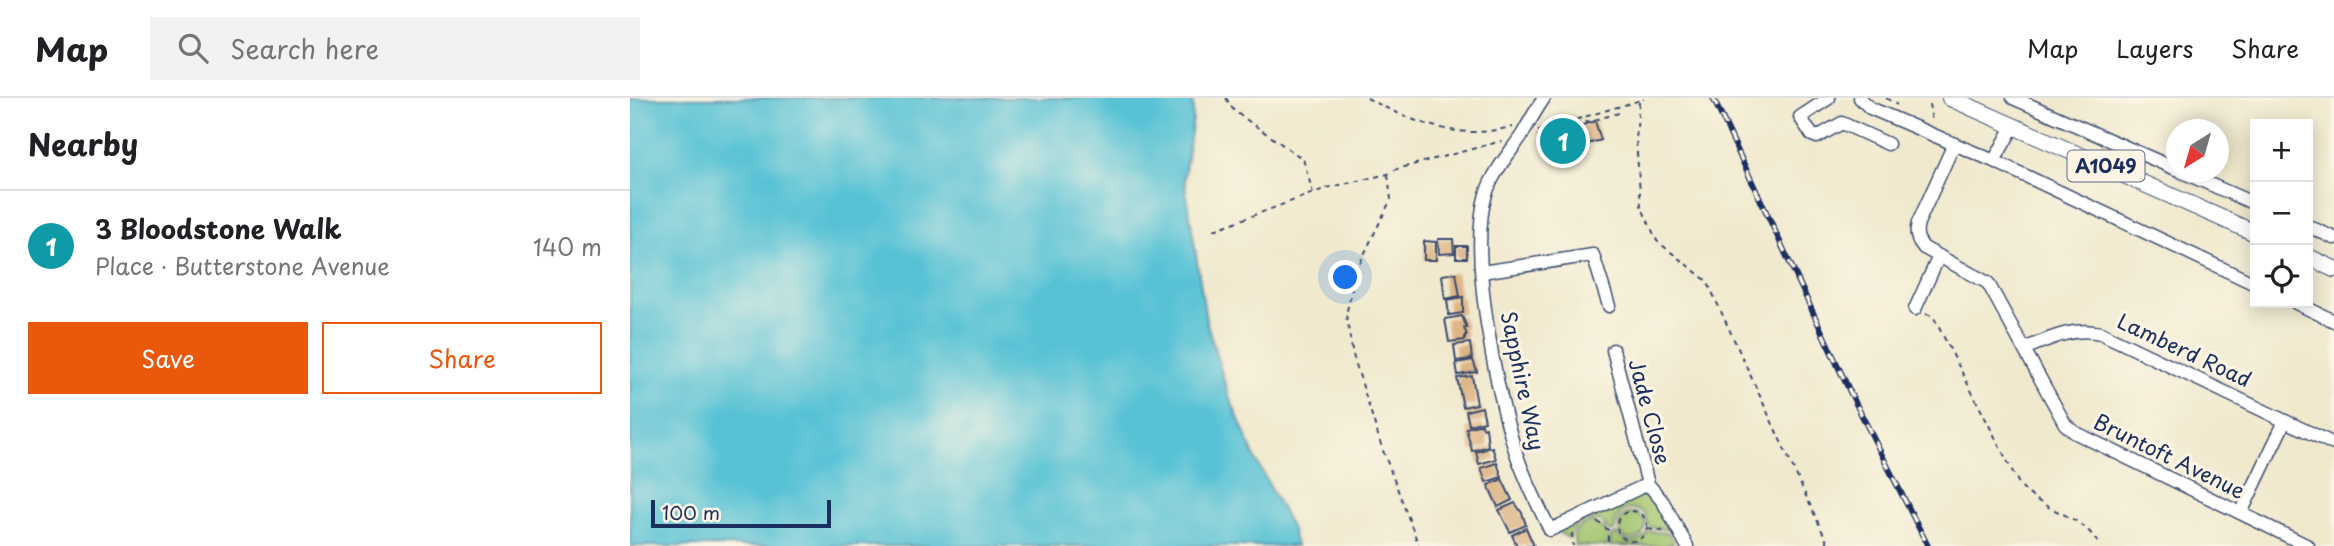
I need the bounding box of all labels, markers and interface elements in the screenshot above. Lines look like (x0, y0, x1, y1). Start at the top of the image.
search box (150, 17, 640, 80)
text: Map (35, 23, 108, 73)
icon: search (174, 29, 212, 67)
text: Search here (230, 29, 379, 68)
text: Map (2027, 30, 2078, 66)
text: Layers (2116, 30, 2193, 66)
text: Share (2231, 30, 2299, 66)
pin: 1 (1540, 115, 1586, 167)
north arrow (2166, 119, 2229, 182)
map controls (2250, 119, 2313, 308)
button: + (2250, 119, 2313, 182)
text: Nearby (28, 121, 138, 166)
road number: A1049 (2068, 150, 2144, 181)
button: − (2250, 182, 2313, 245)
text: 3 Bloodstone Walk (95, 209, 342, 248)
text: 1 (46, 229, 57, 264)
text: 140 m (533, 229, 602, 264)
button: locate (2250, 245, 2313, 308)
text: Place · Butterstone Avenue (95, 248, 390, 283)
your location (1328, 260, 1362, 294)
street label: Lamberd Road (2113, 304, 2257, 394)
street label: Sapphire Way (1494, 308, 1554, 453)
button: Save (28, 322, 308, 394)
button: Share (322, 322, 602, 394)
street label: Jade Close (1621, 355, 1680, 468)
street label: Bruntoft Avenue (2089, 405, 2251, 506)
scale bar (651, 497, 831, 529)
text: 100 m (662, 498, 720, 526)

